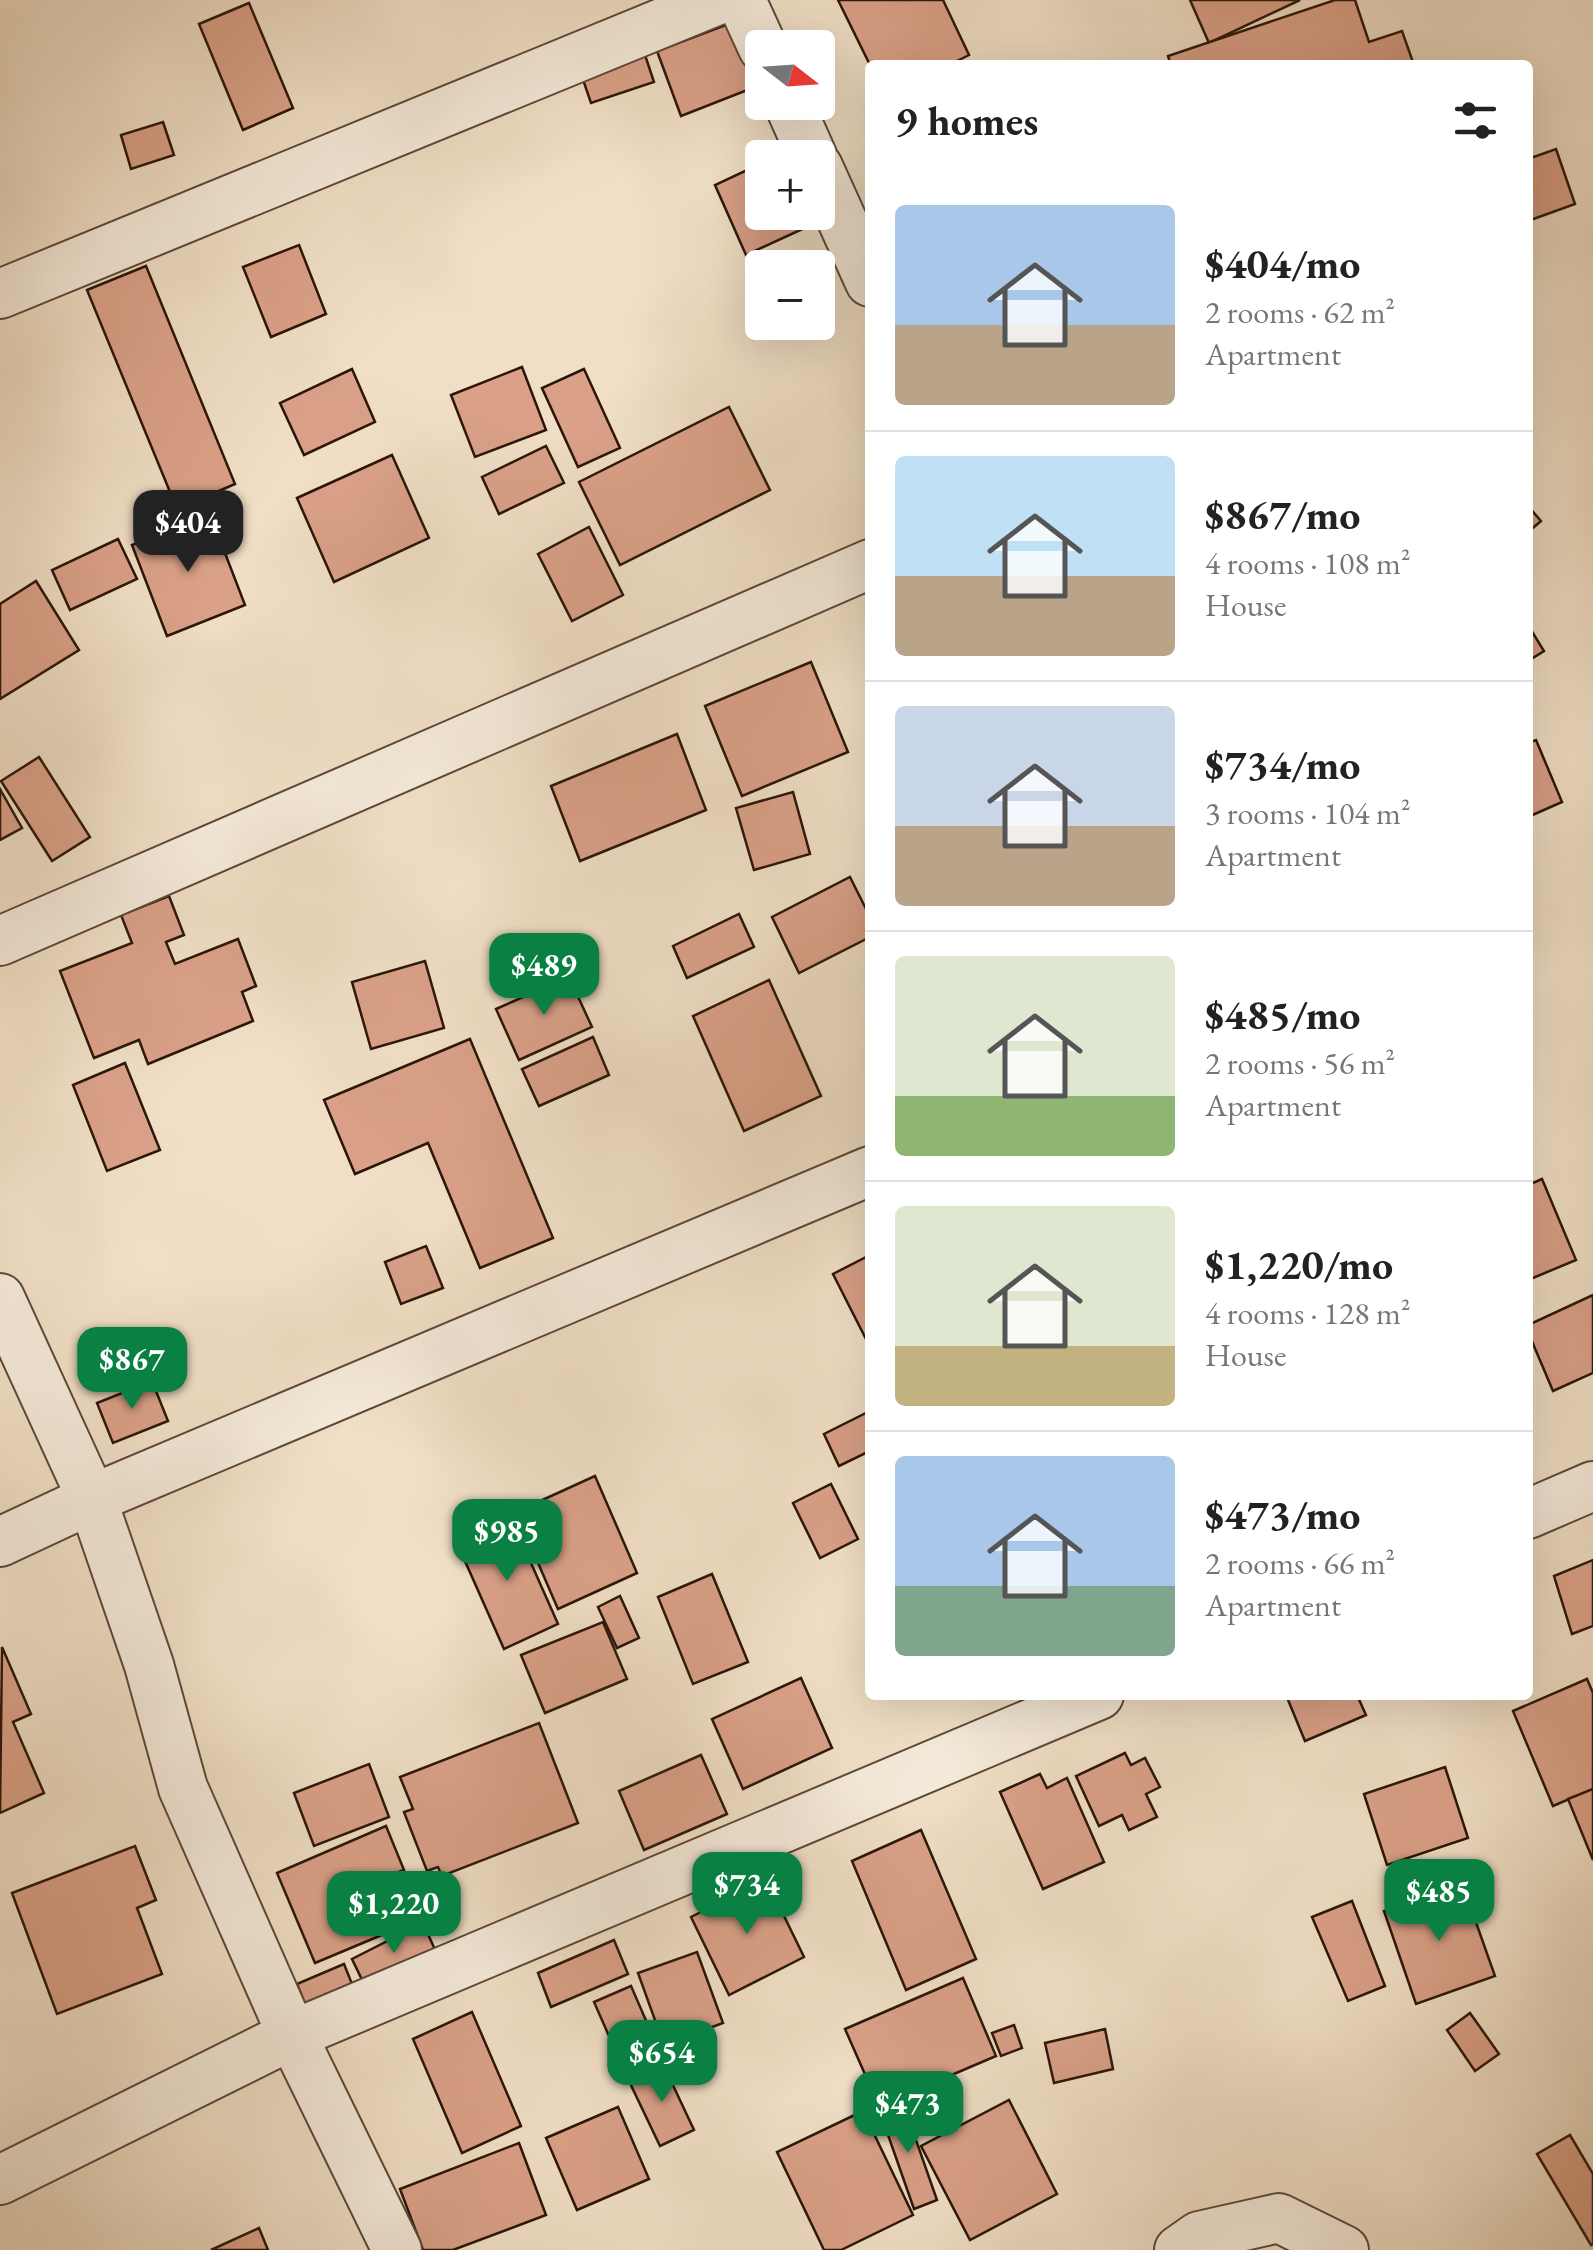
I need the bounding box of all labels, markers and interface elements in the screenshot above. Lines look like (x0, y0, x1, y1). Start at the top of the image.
north arrow (745, 30, 835, 120)
map controls (745, 30, 835, 340)
text: 9 homes (895, 93, 1038, 148)
icon: filters (1448, 93, 1503, 148)
button: + (745, 140, 835, 230)
text: $404/mo (1205, 236, 1361, 291)
icon: home (975, 245, 1095, 365)
button: − (745, 250, 835, 340)
text: 2 rooms · 62 m² (1205, 291, 1395, 333)
text: Apartment (1205, 333, 1341, 375)
text: $867/mo (1205, 487, 1361, 542)
pin: $404 (129, 490, 247, 575)
icon: home (975, 496, 1095, 616)
text: $404 (155, 501, 221, 543)
text: 4 rooms · 108 m² (1205, 542, 1411, 584)
text: House (1205, 584, 1286, 626)
text: $734/mo (1205, 737, 1361, 792)
icon: home (975, 746, 1095, 866)
text: 3 rooms · 104 m² (1205, 792, 1411, 834)
text: Apartment (1205, 834, 1341, 876)
pin: $489 (485, 933, 603, 1018)
text: $489 (511, 944, 577, 986)
text: $485/mo (1205, 987, 1361, 1042)
icon: home (975, 996, 1095, 1116)
text: 2 rooms · 56 m² (1205, 1042, 1395, 1084)
text: Apartment (1205, 1084, 1341, 1126)
text: $1,220/mo (1205, 1237, 1393, 1292)
icon: home (975, 1246, 1095, 1366)
text: 4 rooms · 128 m² (1205, 1292, 1411, 1334)
pin: $867 (73, 1327, 191, 1412)
text: House (1205, 1334, 1286, 1376)
text: $867 (99, 1338, 165, 1380)
text: $473/mo (1205, 1487, 1361, 1542)
icon: home (975, 1496, 1095, 1616)
pin: $985 (448, 1499, 566, 1584)
text: $985 (474, 1510, 540, 1552)
text: 2 rooms · 66 m² (1205, 1542, 1395, 1584)
text: Apartment (1205, 1584, 1341, 1626)
pin: $734 (688, 1852, 806, 1937)
pin: $485 (1380, 1859, 1498, 1944)
text: $734 (714, 1863, 780, 1905)
text: $485 (1406, 1870, 1472, 1912)
pin: $1,220 (313, 1871, 475, 1956)
text: $1,220 (349, 1882, 439, 1924)
pin: $654 (603, 2020, 721, 2105)
text: $654 (629, 2031, 695, 2073)
pin: $473 (849, 2071, 967, 2156)
text: $473 (875, 2082, 941, 2124)

